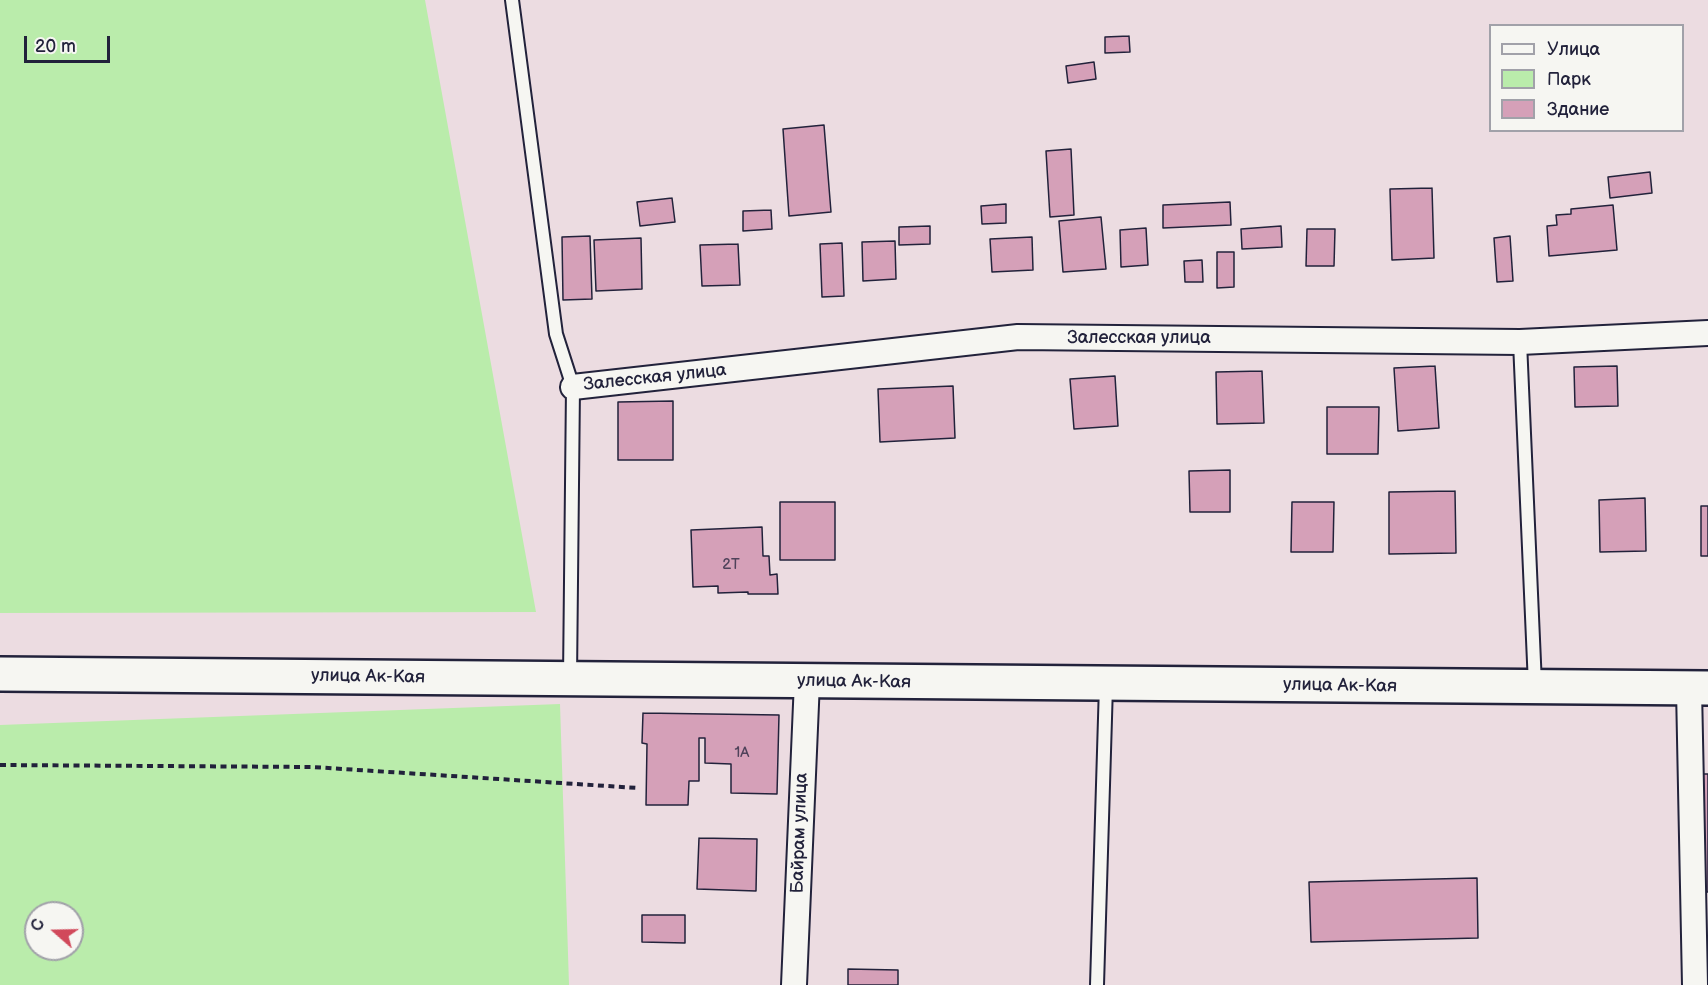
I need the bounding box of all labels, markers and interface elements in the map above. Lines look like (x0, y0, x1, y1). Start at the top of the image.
scale bar (27, 24, 112, 62)
legend (1489, 24, 1684, 132)
text: 20 m (35, 36, 76, 57)
text: Улица (1547, 39, 1600, 60)
text: Парк (1547, 69, 1591, 90)
text: Здание (1547, 99, 1609, 120)
street label: Залесская улица (1067, 327, 1211, 349)
street label: Залесская улица (582, 360, 728, 396)
house number: 2Т (722, 556, 740, 574)
street label: улица Ак-Кая (311, 665, 425, 689)
street label: улица Ак-Кая (797, 670, 911, 694)
street label: улица Ак-Кая (1283, 674, 1397, 698)
house number: 1А (735, 744, 749, 762)
street label: Байрам улица (787, 772, 813, 894)
north arrow (24, 901, 84, 961)
text: С (28, 917, 49, 934)

